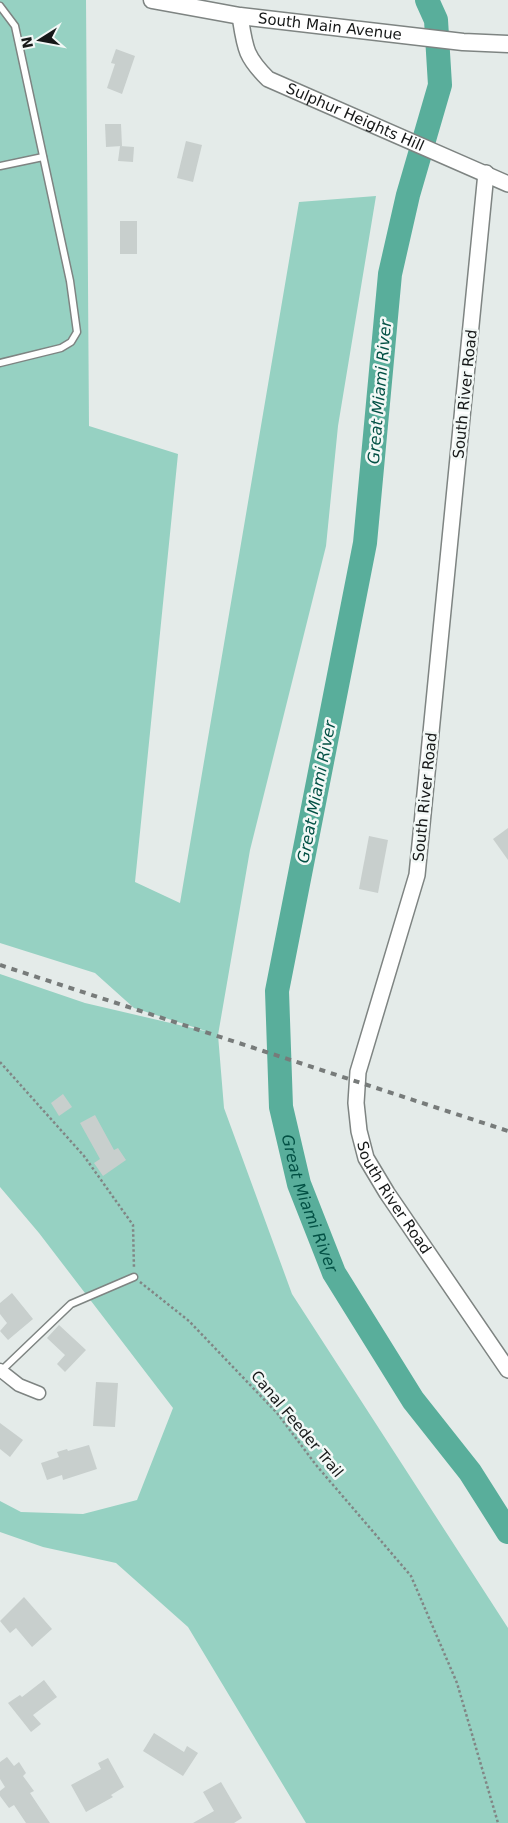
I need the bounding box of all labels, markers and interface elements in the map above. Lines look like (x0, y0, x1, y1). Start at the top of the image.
street label: South Main Avenue (257, 9, 403, 44)
north arrow (15, 15, 65, 65)
text: N (18, 35, 36, 50)
street label: Sulphur Heights Hill (283, 79, 427, 155)
water label: Great Miami River (364, 318, 395, 465)
street label: South River Road (449, 329, 481, 459)
water label: Great Miami River (293, 718, 340, 865)
street label: South River Road (409, 732, 441, 862)
water label: Great Miami River (278, 1132, 342, 1276)
street label: South River Road (353, 1139, 435, 1257)
street label: Canal Feeder Trail (247, 1367, 347, 1481)

